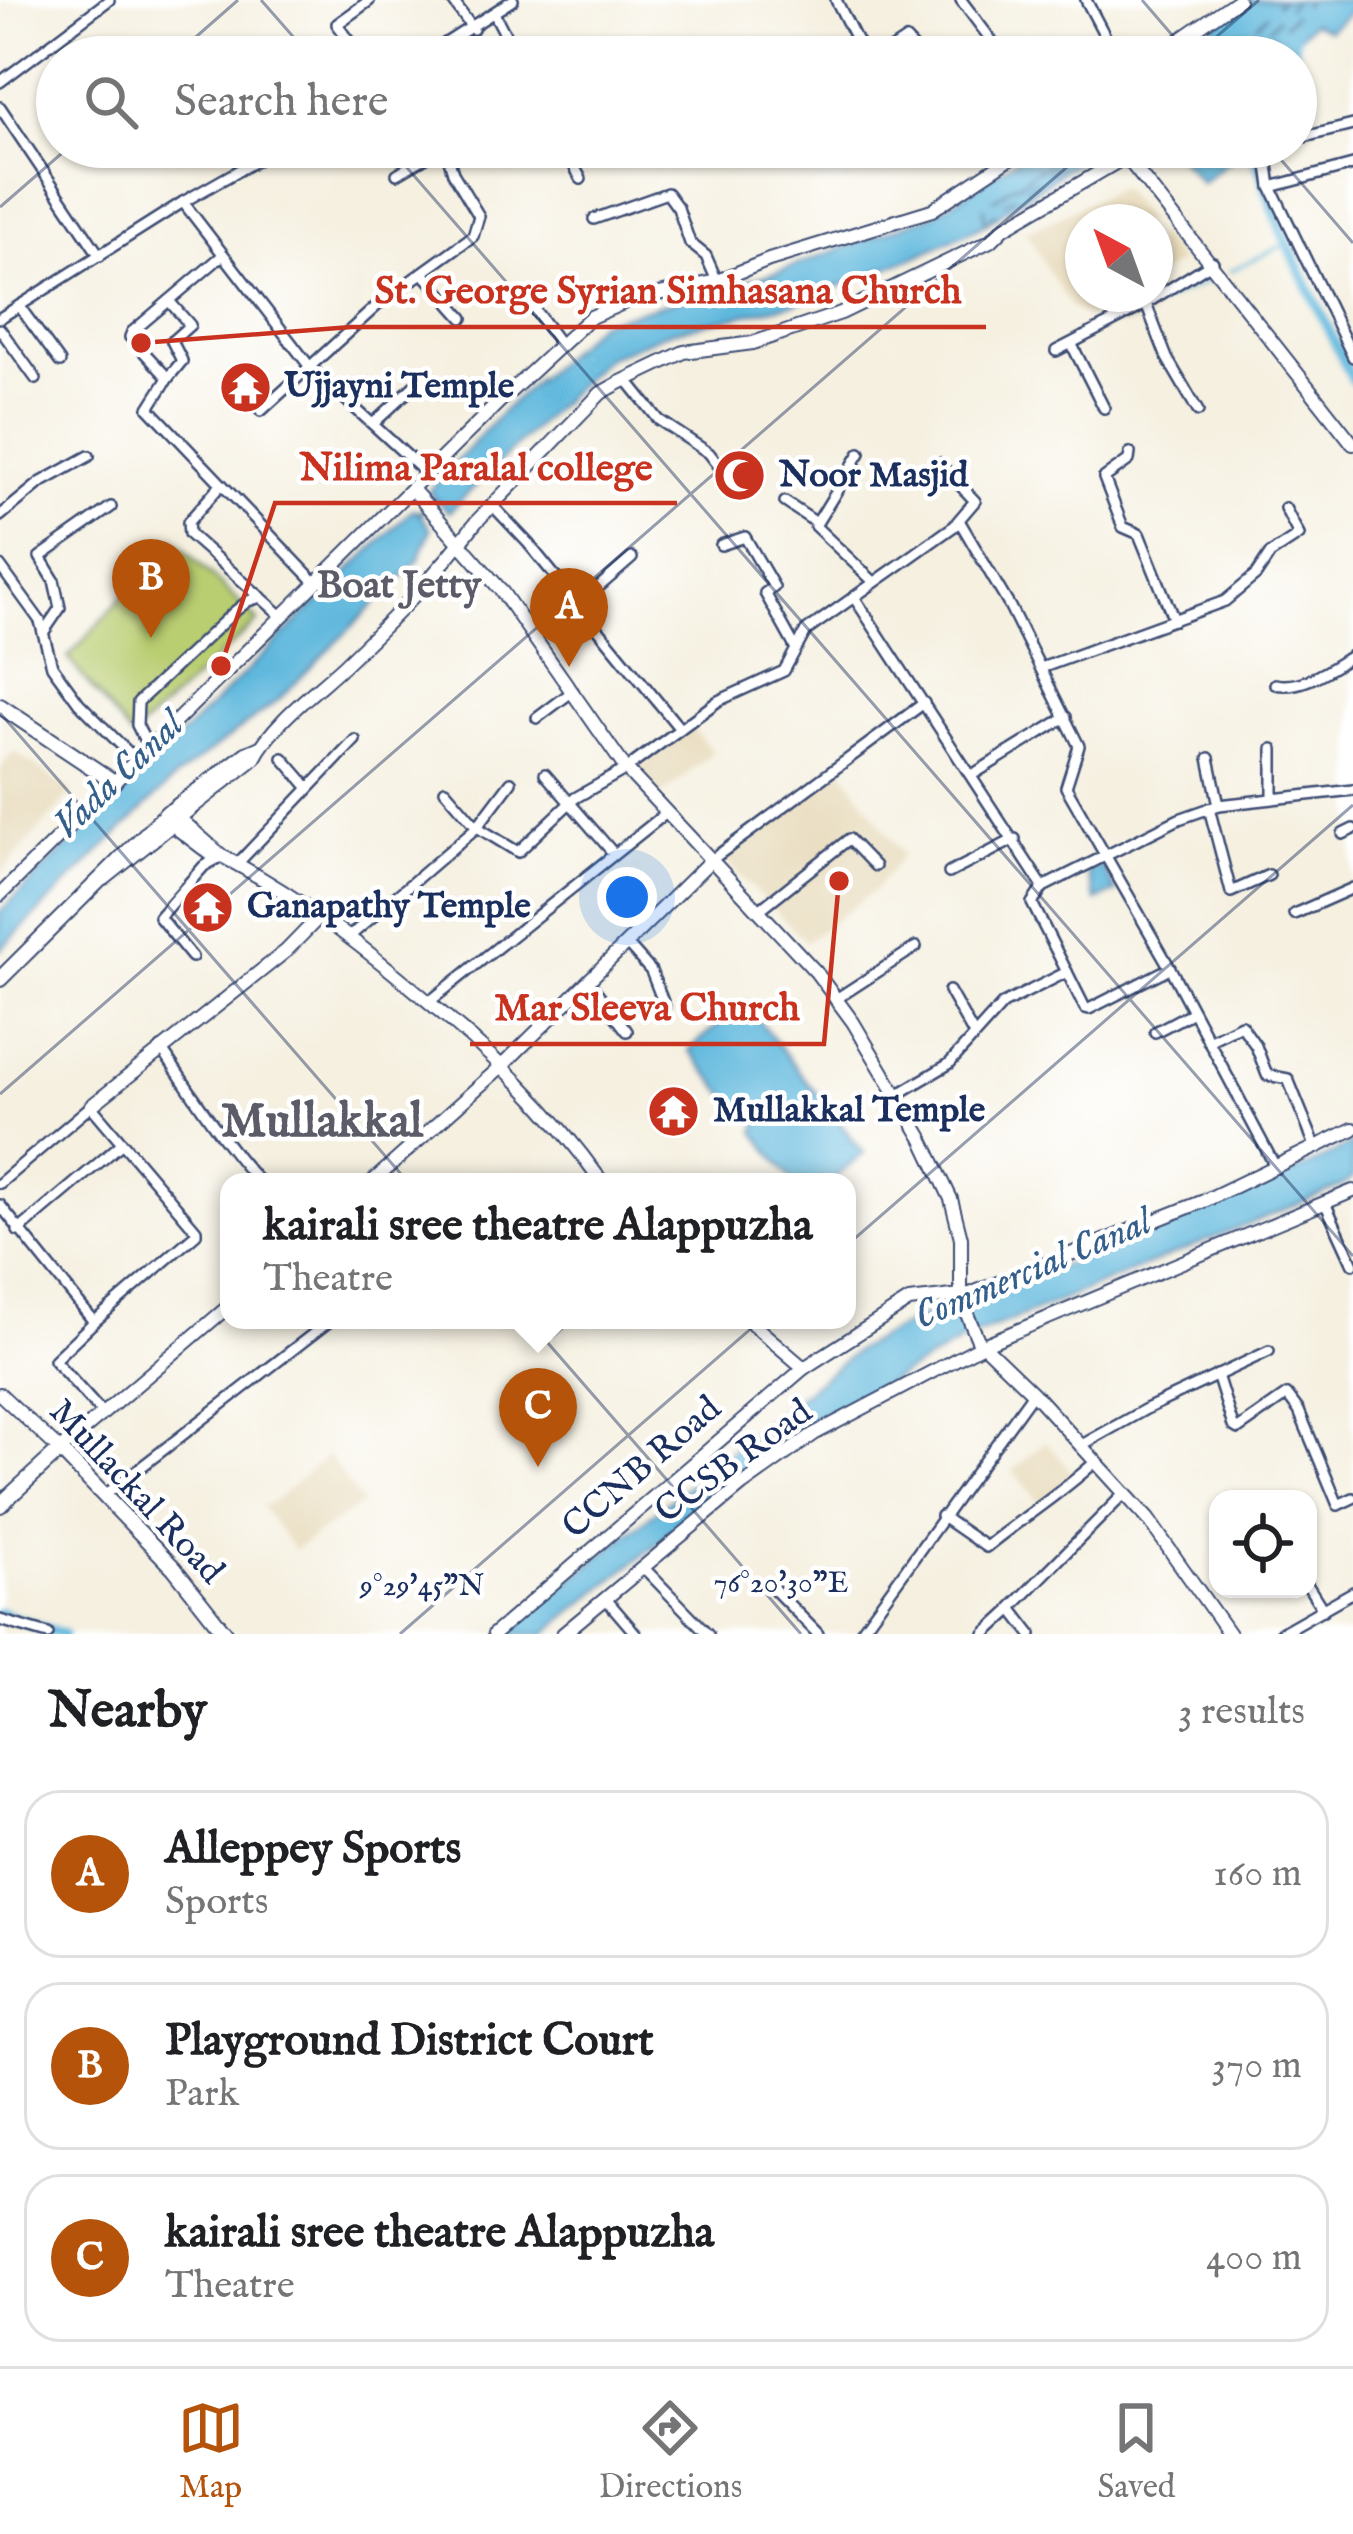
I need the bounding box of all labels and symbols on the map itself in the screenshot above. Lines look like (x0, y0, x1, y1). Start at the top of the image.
north arrow (1065, 204, 1173, 312)
callout: St. George Syrian Simhasana Church (351, 252, 986, 327)
text: St. George Syrian Simhasana Church (375, 268, 962, 317)
temple icon: Ujjayni Temple (217, 359, 273, 415)
place label: Ujjayni Temple (284, 364, 515, 410)
callout: Nilima Paralal college (275, 428, 677, 503)
text: Nilima Paralal college (298, 445, 653, 494)
mosque icon: Noor Masjid (712, 448, 768, 504)
place label: Noor Masjid (778, 453, 969, 499)
pin: B (112, 539, 190, 638)
district label: Boat Jetty (317, 562, 483, 611)
pin: A (530, 568, 608, 667)
water label: Vada Canal (43, 700, 197, 850)
your location (597, 867, 657, 927)
temple icon: Ganapathy Temple (180, 879, 236, 935)
place label: Ganapathy Temple (247, 884, 531, 930)
callout: Mar Sleeva Church (470, 969, 824, 1044)
text: Mar Sleeva Church (494, 985, 800, 1034)
temple icon: Mullakkal Temple (646, 1083, 702, 1139)
place label: Mullakkal Temple (713, 1088, 986, 1134)
district label: Mullakkal (221, 1093, 424, 1153)
water label: Commercial Canal (907, 1197, 1161, 1342)
pin: C (499, 1368, 577, 1467)
street label: CCNB Road (553, 1386, 732, 1550)
street label: CCSB Road (646, 1389, 822, 1534)
street label: Mullackal Road (38, 1390, 234, 1595)
text: 76°20'30"E (714, 1565, 848, 1603)
text: 9°29'45"N (359, 1568, 484, 1606)

